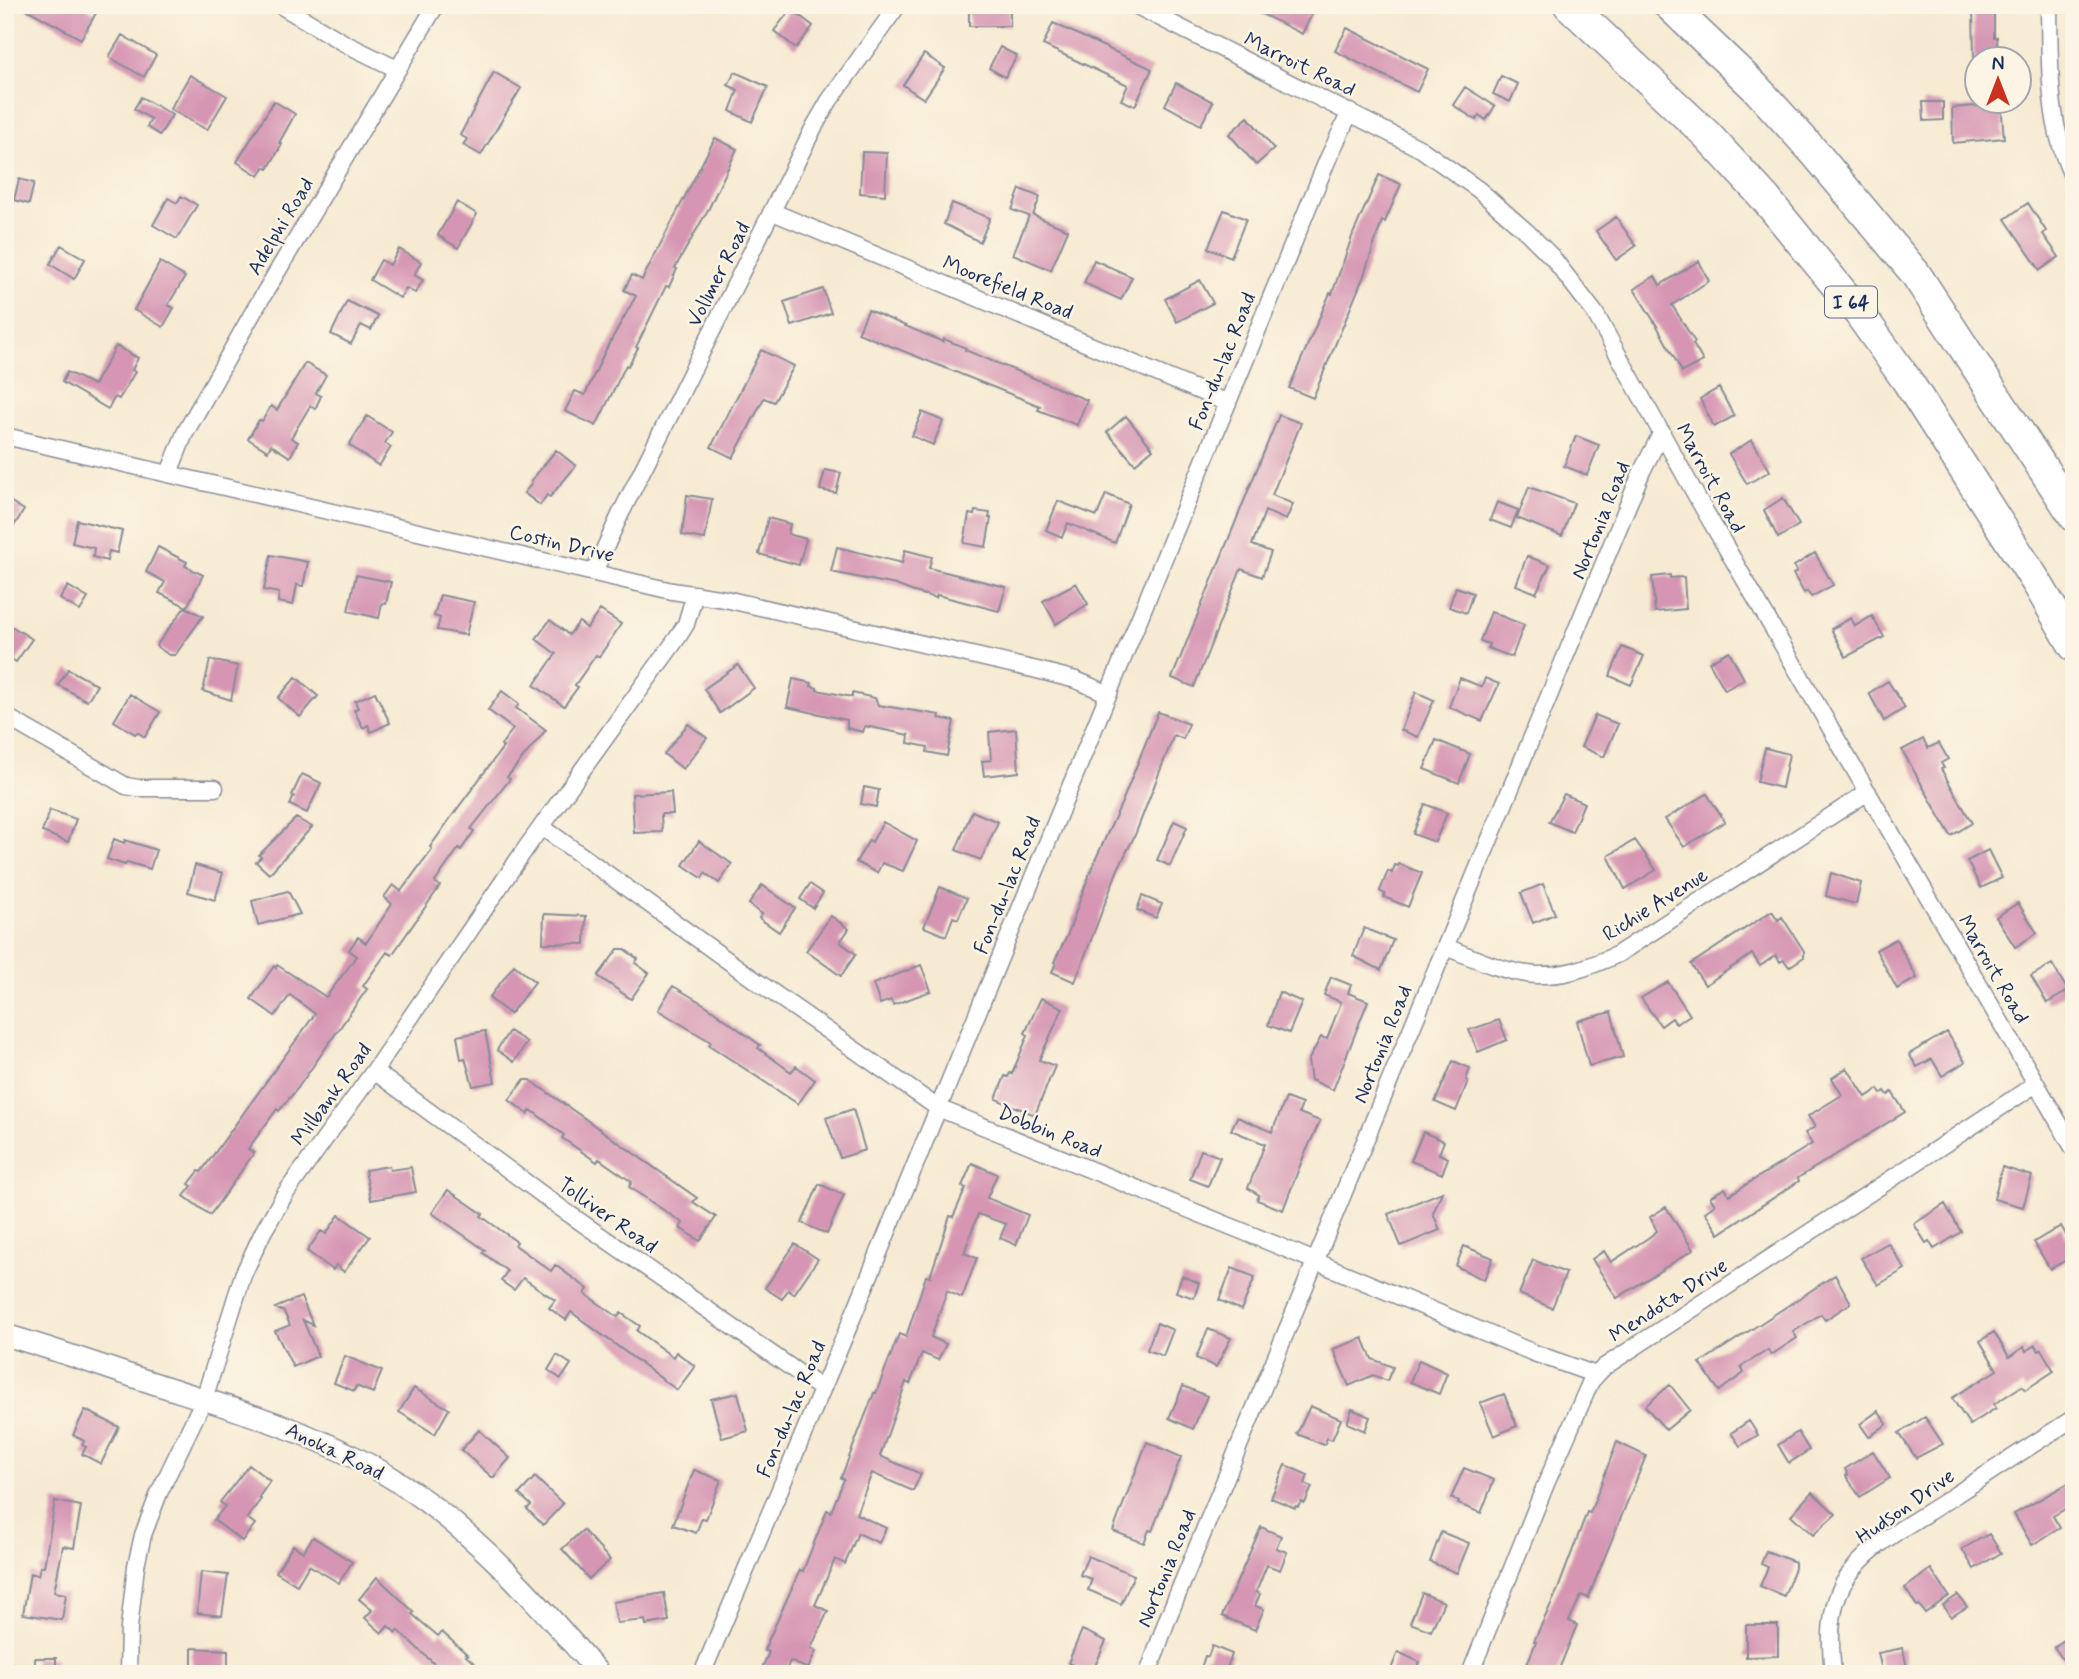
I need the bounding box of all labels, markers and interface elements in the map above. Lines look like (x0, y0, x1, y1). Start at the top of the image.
street label: Marroit Road (1239, 26, 1360, 104)
north arrow (1964, 46, 2034, 116)
text: N (1992, 52, 2004, 77)
street label: Adelphi Road (241, 173, 321, 281)
street label: Vollmer Road (680, 217, 757, 332)
street label: Moorefield Road (938, 249, 1077, 327)
road number: I 64 (1825, 286, 1877, 318)
street label: Fon-du-lac Road (1183, 288, 1263, 434)
street label: Marroit Road (1668, 419, 1752, 538)
street label: Nortonia Road (1565, 457, 1637, 584)
street label: Costin Drive (506, 518, 617, 570)
street label: Fon-du-lac Road (968, 812, 1048, 958)
street label: Richie Avenue (1597, 861, 1714, 948)
street label: Marroit Road (1951, 910, 2036, 1029)
street label: Nortonia Road (1347, 981, 1419, 1108)
street label: Milbank Road (285, 1037, 379, 1152)
street label: Dobbin Road (993, 1098, 1106, 1165)
street label: Tolliver Road (552, 1171, 663, 1260)
street label: Mendota Drive (1604, 1252, 1733, 1350)
street label: Fon-du-lac Road (750, 1337, 833, 1482)
street label: Anoka Road (281, 1416, 388, 1488)
street label: Hudson Drive (1851, 1462, 1961, 1551)
street label: Nortonia Road (1131, 1505, 1203, 1632)

